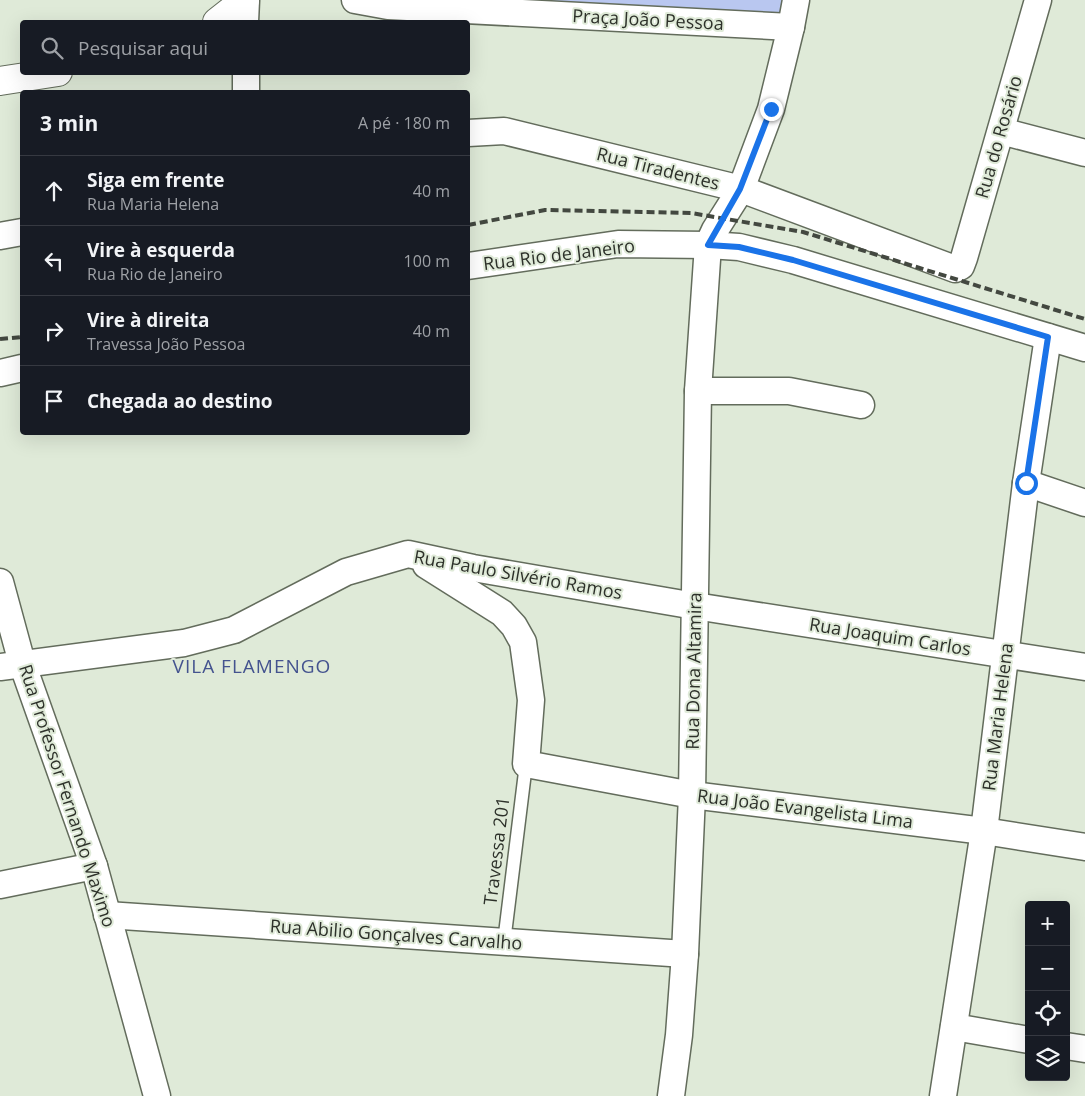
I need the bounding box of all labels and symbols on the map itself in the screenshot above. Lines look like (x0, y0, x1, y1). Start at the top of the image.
street label: Praça João Pessoa (572, 3, 724, 35)
street label: Rua do Rosário (969, 73, 1027, 201)
route end (760, 98, 783, 121)
street label: Rua Tiradentes (594, 141, 722, 195)
street label: Rua Rio de Janeiro (482, 233, 636, 275)
route start (1015, 472, 1038, 495)
street label: Rua Paulo Silvério Ramos (412, 544, 624, 604)
street label: Rua Dona Altamira (680, 592, 706, 750)
street label: Rua Joaquim Carlos (808, 611, 973, 661)
street label: Rua Maria Helena (976, 642, 1018, 792)
district label: VILA FLAMENGO (173, 653, 331, 679)
street label: Rua Professor Fernando Maximo (14, 661, 122, 930)
street label: Rua João Evangelista Lima (696, 783, 914, 833)
street label: Travessa 201 (477, 795, 515, 906)
street label: Rua Abilio Gonçalves Carvalho (269, 913, 523, 955)

